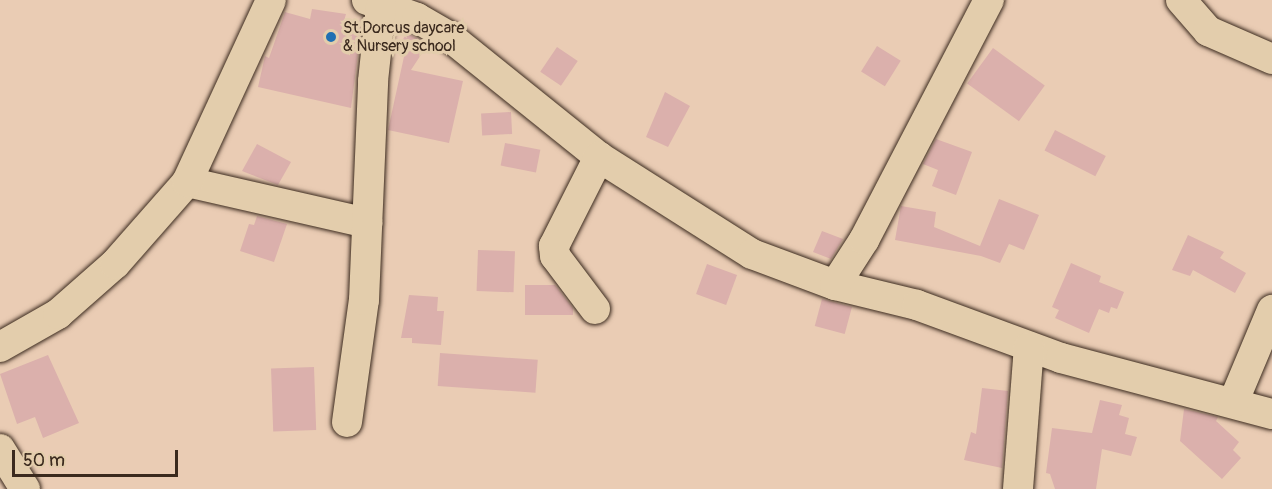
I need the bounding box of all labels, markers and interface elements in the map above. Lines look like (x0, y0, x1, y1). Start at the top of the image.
place label: St.Dorcus daycare & Nursery school (343, 18, 464, 56)
marker: St.Dorcus daycare & Nursery school (324, 30, 338, 44)
scale bar (15, 438, 182, 476)
text: 50 m (23, 449, 65, 472)

